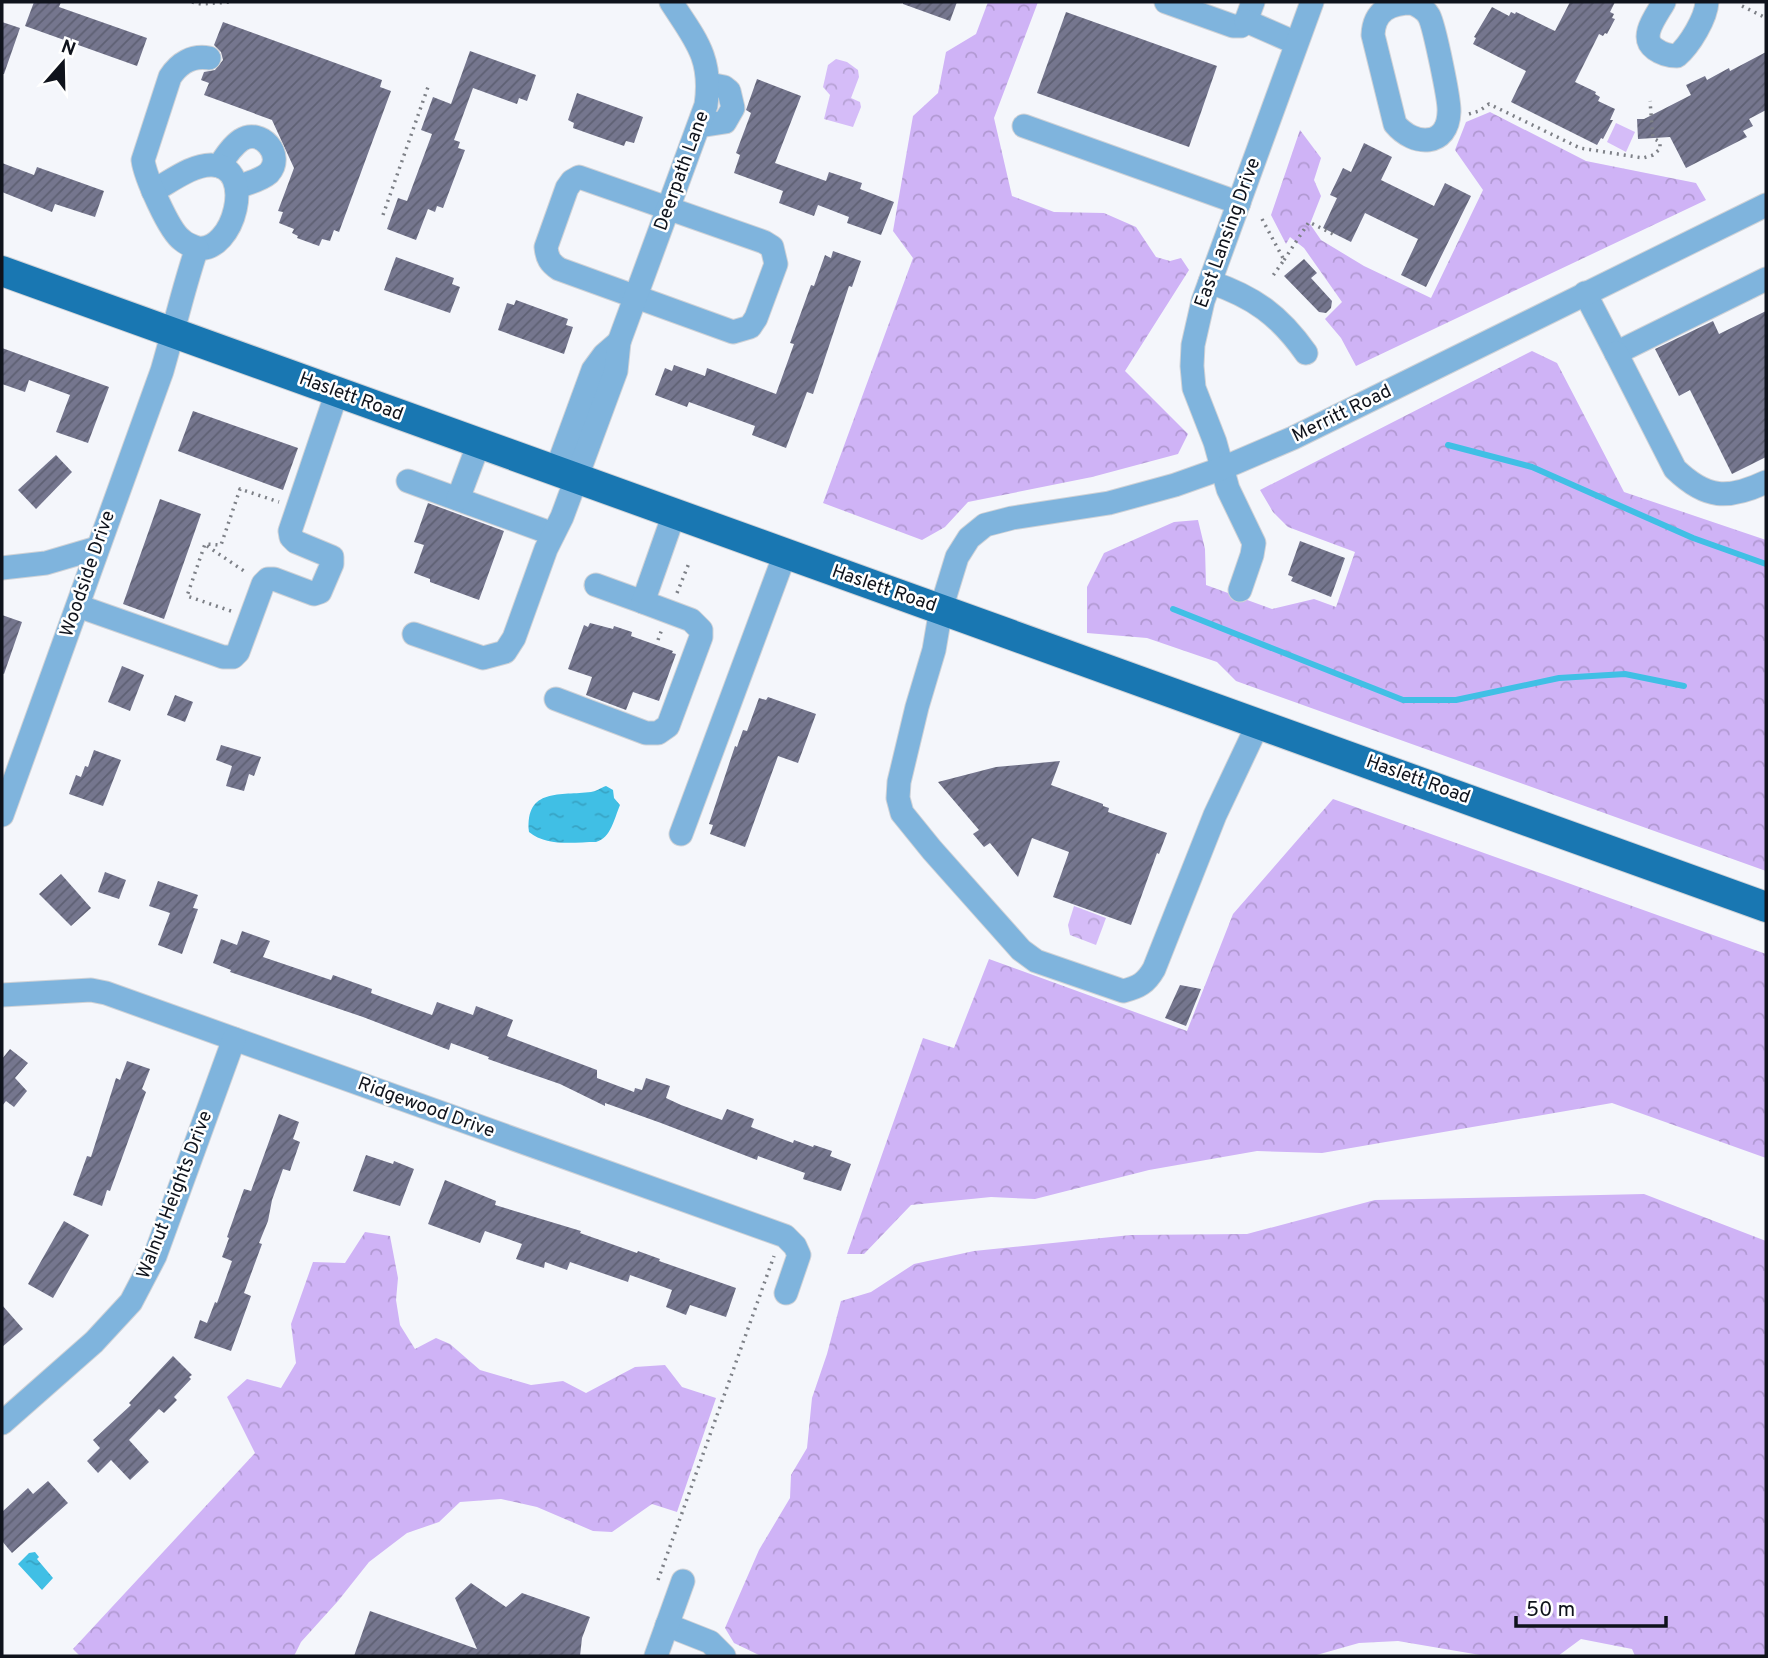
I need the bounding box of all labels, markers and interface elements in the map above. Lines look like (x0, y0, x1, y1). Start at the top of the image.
north arrow (28, 28, 98, 98)
text: N (58, 35, 79, 63)
street label: Deerpath Lane (649, 108, 715, 234)
street label: East Lansing Drive (1190, 155, 1266, 311)
street label: Haslett Road (296, 367, 406, 427)
street label: Merritt Road (1288, 380, 1396, 448)
street label: Woodside Drive (55, 508, 121, 640)
street label: Haslett Road (828, 560, 940, 618)
street label: Haslett Road (1363, 750, 1473, 810)
street label: Ridgewood Drive (354, 1072, 498, 1144)
street label: Walnut Heights Drive (132, 1107, 218, 1283)
scale bar (1516, 1584, 1666, 1628)
text: 50 m (1526, 1597, 1575, 1624)

